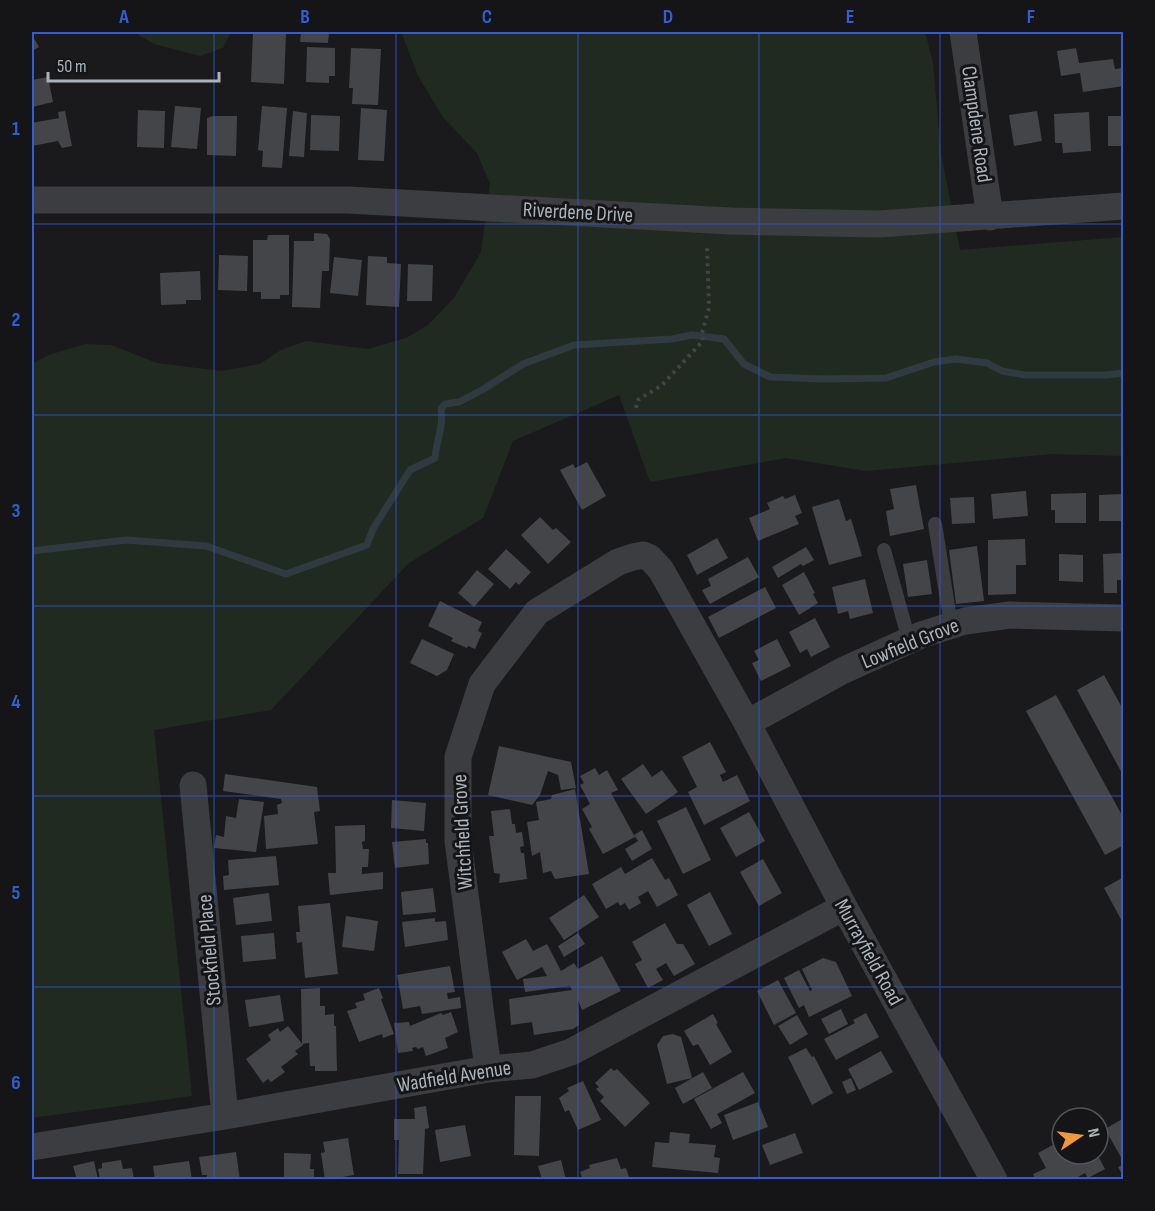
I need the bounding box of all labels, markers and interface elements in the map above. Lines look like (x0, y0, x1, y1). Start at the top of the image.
text: A (118, 5, 129, 29)
text: B (300, 5, 310, 29)
text: C (482, 5, 492, 29)
text: D (663, 5, 673, 29)
text: E (846, 5, 854, 29)
text: F (1027, 5, 1035, 29)
scale bar (48, 45, 219, 83)
text: 50 m (57, 56, 87, 77)
street label: Clampdene Road (956, 64, 997, 184)
text: 1 (12, 117, 20, 141)
street label: Riverdene Drive (522, 197, 634, 228)
text: 2 (12, 308, 20, 332)
text: 3 (12, 499, 21, 523)
street label: Lowfield Grove (858, 613, 962, 674)
text: 4 (11, 690, 21, 714)
street label: Witchfield Grove (447, 773, 478, 891)
text: 5 (12, 881, 21, 905)
street label: Stockfield Place (192, 893, 227, 1007)
street label: Murrayfield Road (829, 895, 908, 1010)
street label: Wadfield Avenue (395, 1055, 513, 1098)
text: 6 (11, 1071, 21, 1095)
north arrow (1050, 1106, 1110, 1166)
text: N (1083, 1127, 1103, 1139)

